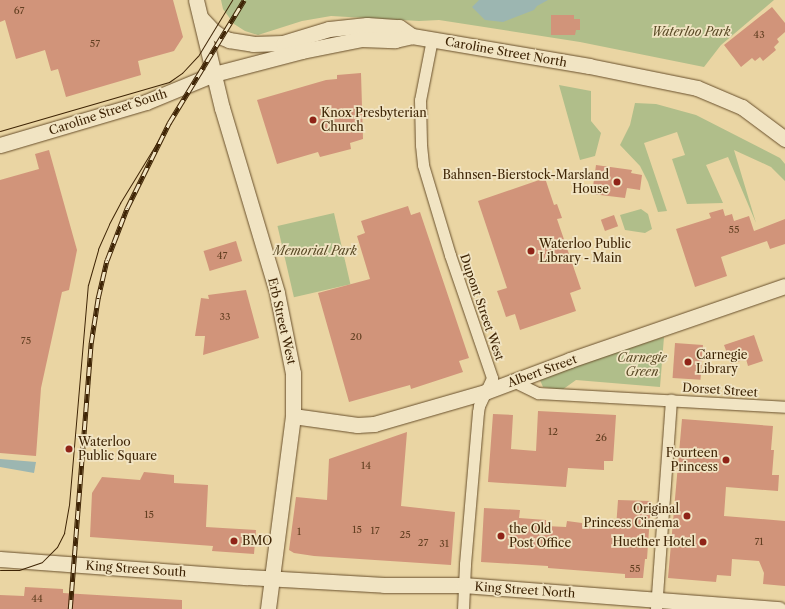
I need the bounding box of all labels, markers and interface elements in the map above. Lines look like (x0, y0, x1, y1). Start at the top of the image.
house number: 67 (14, 5, 24, 17)
park label: Waterloo Park (651, 25, 731, 39)
house number: 43 (753, 29, 765, 41)
street label: Caroline Street North (444, 34, 568, 70)
house number: 57 (90, 38, 100, 50)
street label: Caroline Street South (47, 86, 169, 138)
place label: Knox Presbyterian Church (321, 106, 427, 134)
marker: Knox Presbyterian Church (308, 115, 318, 125)
place label: Bahnsen-Bierstock-Marsland House (442, 168, 609, 196)
marker: Bahnsen-Bierstock-Marsland House (612, 177, 622, 187)
house number: 55 (729, 224, 739, 236)
place label: Waterloo Public Library - Main (539, 237, 631, 265)
park label: Memorial Park (273, 244, 357, 258)
marker: Waterloo Public Library - Main (526, 246, 536, 256)
house number: 47 (217, 250, 227, 262)
street label: Dupont Street West (457, 252, 507, 362)
street label: Erb Street West (265, 276, 299, 366)
house number: 33 (219, 311, 231, 323)
house number: 20 (350, 331, 362, 343)
house number: 75 (21, 335, 31, 347)
place label: Carnegie Library (696, 348, 748, 376)
park label: Carnegie Green (617, 351, 667, 379)
street label: Albert Street (505, 352, 579, 390)
marker: Carnegie Library (683, 357, 693, 367)
street label: Dorset Street (682, 380, 758, 400)
house number: 12 (548, 426, 558, 438)
house number: 26 (595, 432, 607, 444)
place label: Waterloo Public Square (78, 435, 157, 463)
marker: Waterloo Public Square (63, 443, 75, 455)
place label: Fourteen Princess (666, 446, 718, 474)
marker: Fourteen Princess (721, 455, 731, 465)
house number: 14 (361, 460, 371, 472)
place label: Original Princess Cinema (584, 502, 679, 530)
house number: 15 (144, 509, 154, 521)
marker: Original Princess Cinema (682, 511, 692, 521)
place label: the Old Post Office (509, 522, 571, 550)
house number: 15 (352, 524, 362, 536)
house number: 17 (370, 525, 380, 537)
house number: 1 (297, 526, 301, 538)
house number: 25 (399, 529, 411, 541)
marker: the Old Post Office (496, 531, 506, 541)
place label: BMO (242, 534, 272, 548)
place label: Huether Hotel (612, 535, 695, 549)
marker: BMO (229, 536, 239, 546)
house number: 71 (754, 536, 764, 548)
house number: 27 (418, 537, 428, 549)
marker: Huether Hotel (698, 537, 708, 547)
house number: 31 (439, 538, 449, 550)
street label: King Street South (85, 558, 187, 580)
house number: 55 (630, 563, 640, 575)
street label: King Street North (474, 579, 576, 601)
house number: 44 (31, 593, 43, 605)

